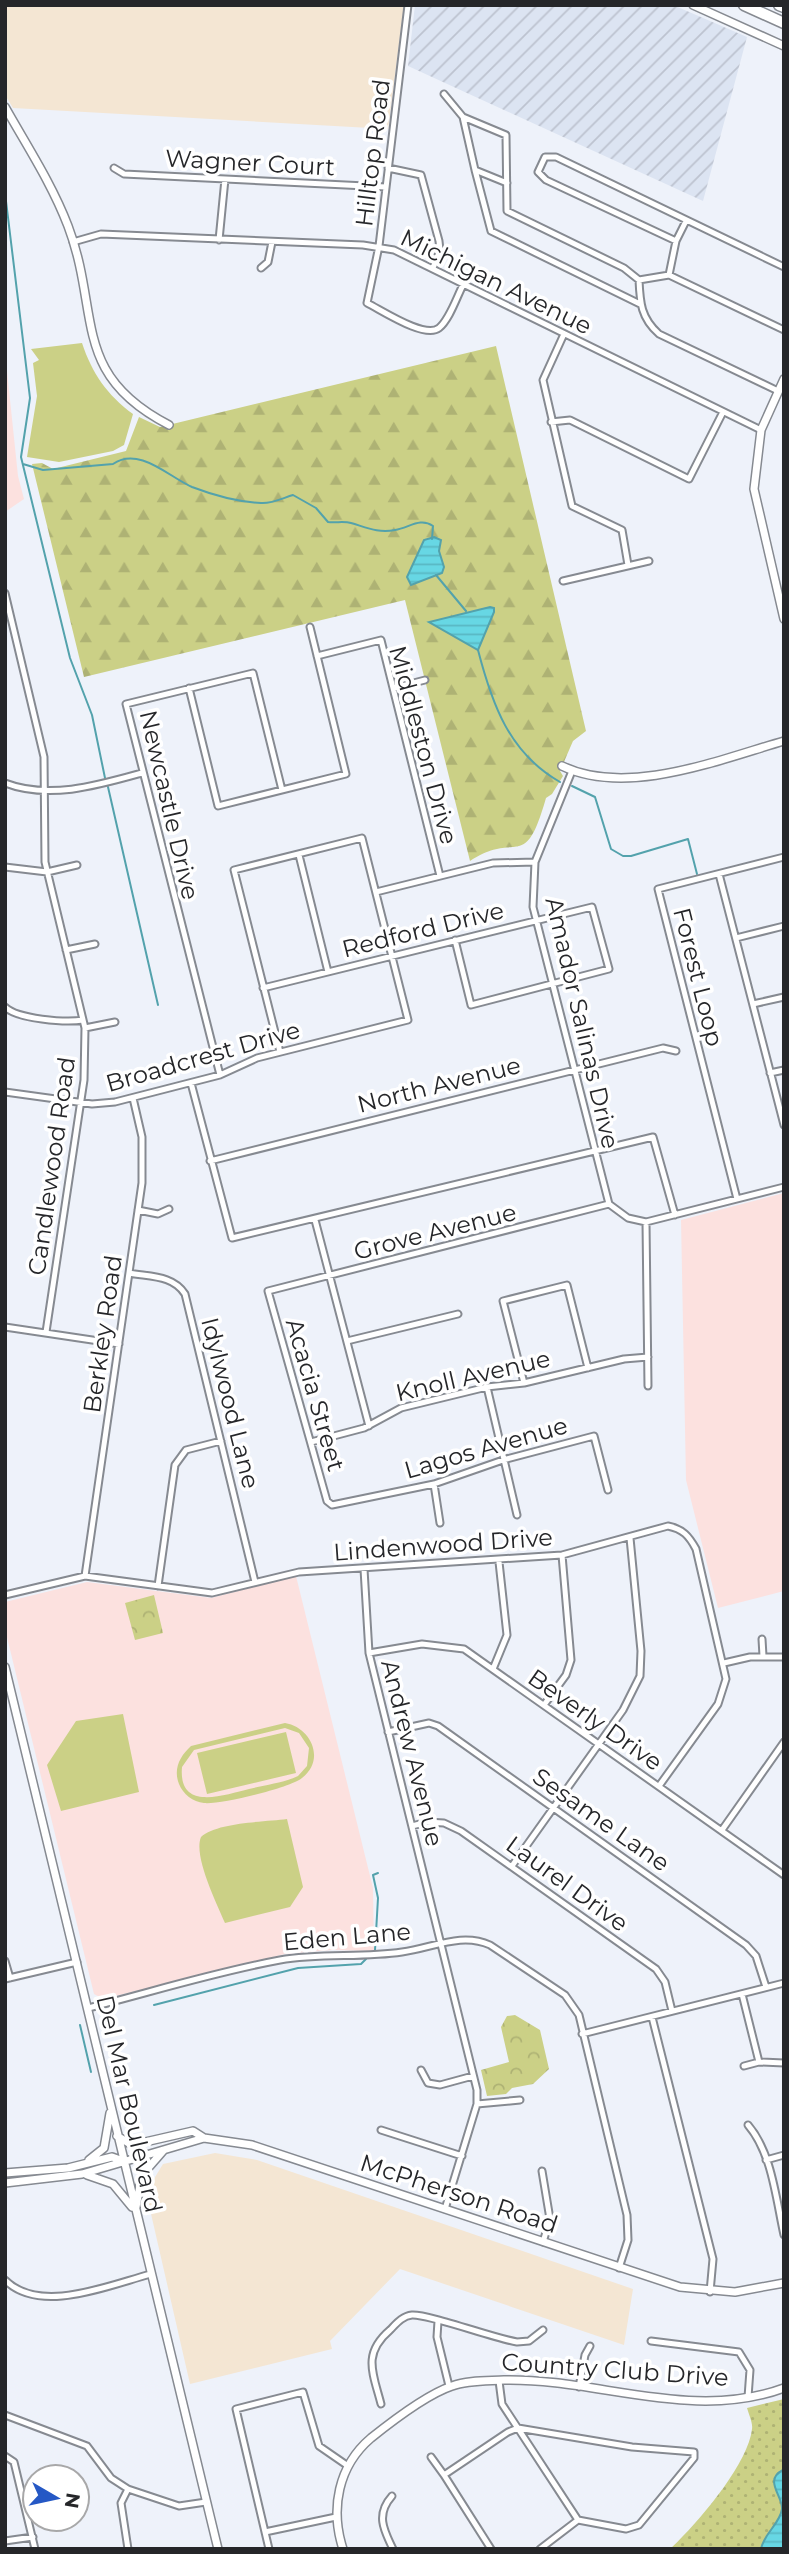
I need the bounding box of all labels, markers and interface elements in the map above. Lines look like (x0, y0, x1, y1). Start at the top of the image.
street label: Hilltop Road (349, 78, 396, 228)
street label: Wagner Court (164, 144, 336, 181)
street label: Michigan Avenue (396, 223, 597, 340)
street label: Middleston Drive (383, 642, 464, 847)
street label: Newcastle Drive (134, 707, 205, 903)
street label: Amador Salinas Drive (539, 894, 626, 1151)
street label: Redford Drive (339, 895, 507, 964)
street label: Forest Loop (667, 905, 730, 1049)
street label: Broadcrest Drive (102, 1015, 303, 1098)
street label: North Avenue (354, 1050, 524, 1119)
street label: Candlewood Road (22, 1055, 81, 1277)
street label: Grove Avenue (351, 1197, 519, 1266)
street label: Berkley Road (77, 1253, 128, 1415)
street label: Idylwood Lane (195, 1314, 266, 1491)
street label: Acacia Street (280, 1315, 351, 1475)
street label: Knoll Avenue (393, 1344, 553, 1407)
street label: Lagos Avenue (401, 1410, 571, 1485)
street label: Lindenwood Drive (332, 1522, 554, 1567)
street label: Andrew Avenue (375, 1657, 450, 1849)
street label: Beverly Drive (522, 1663, 668, 1777)
street label: Sesame Lane (527, 1762, 675, 1877)
street label: Laurel Drive (501, 1830, 634, 1938)
street label: Eden Lane (282, 1916, 412, 1957)
street label: Del Mar Boulevard (90, 1992, 169, 2215)
street label: McPherson Road (357, 2148, 562, 2239)
street label: Country Club Drive (501, 2347, 729, 2392)
north arrow (21, 2463, 91, 2533)
text: N (60, 2491, 85, 2510)

